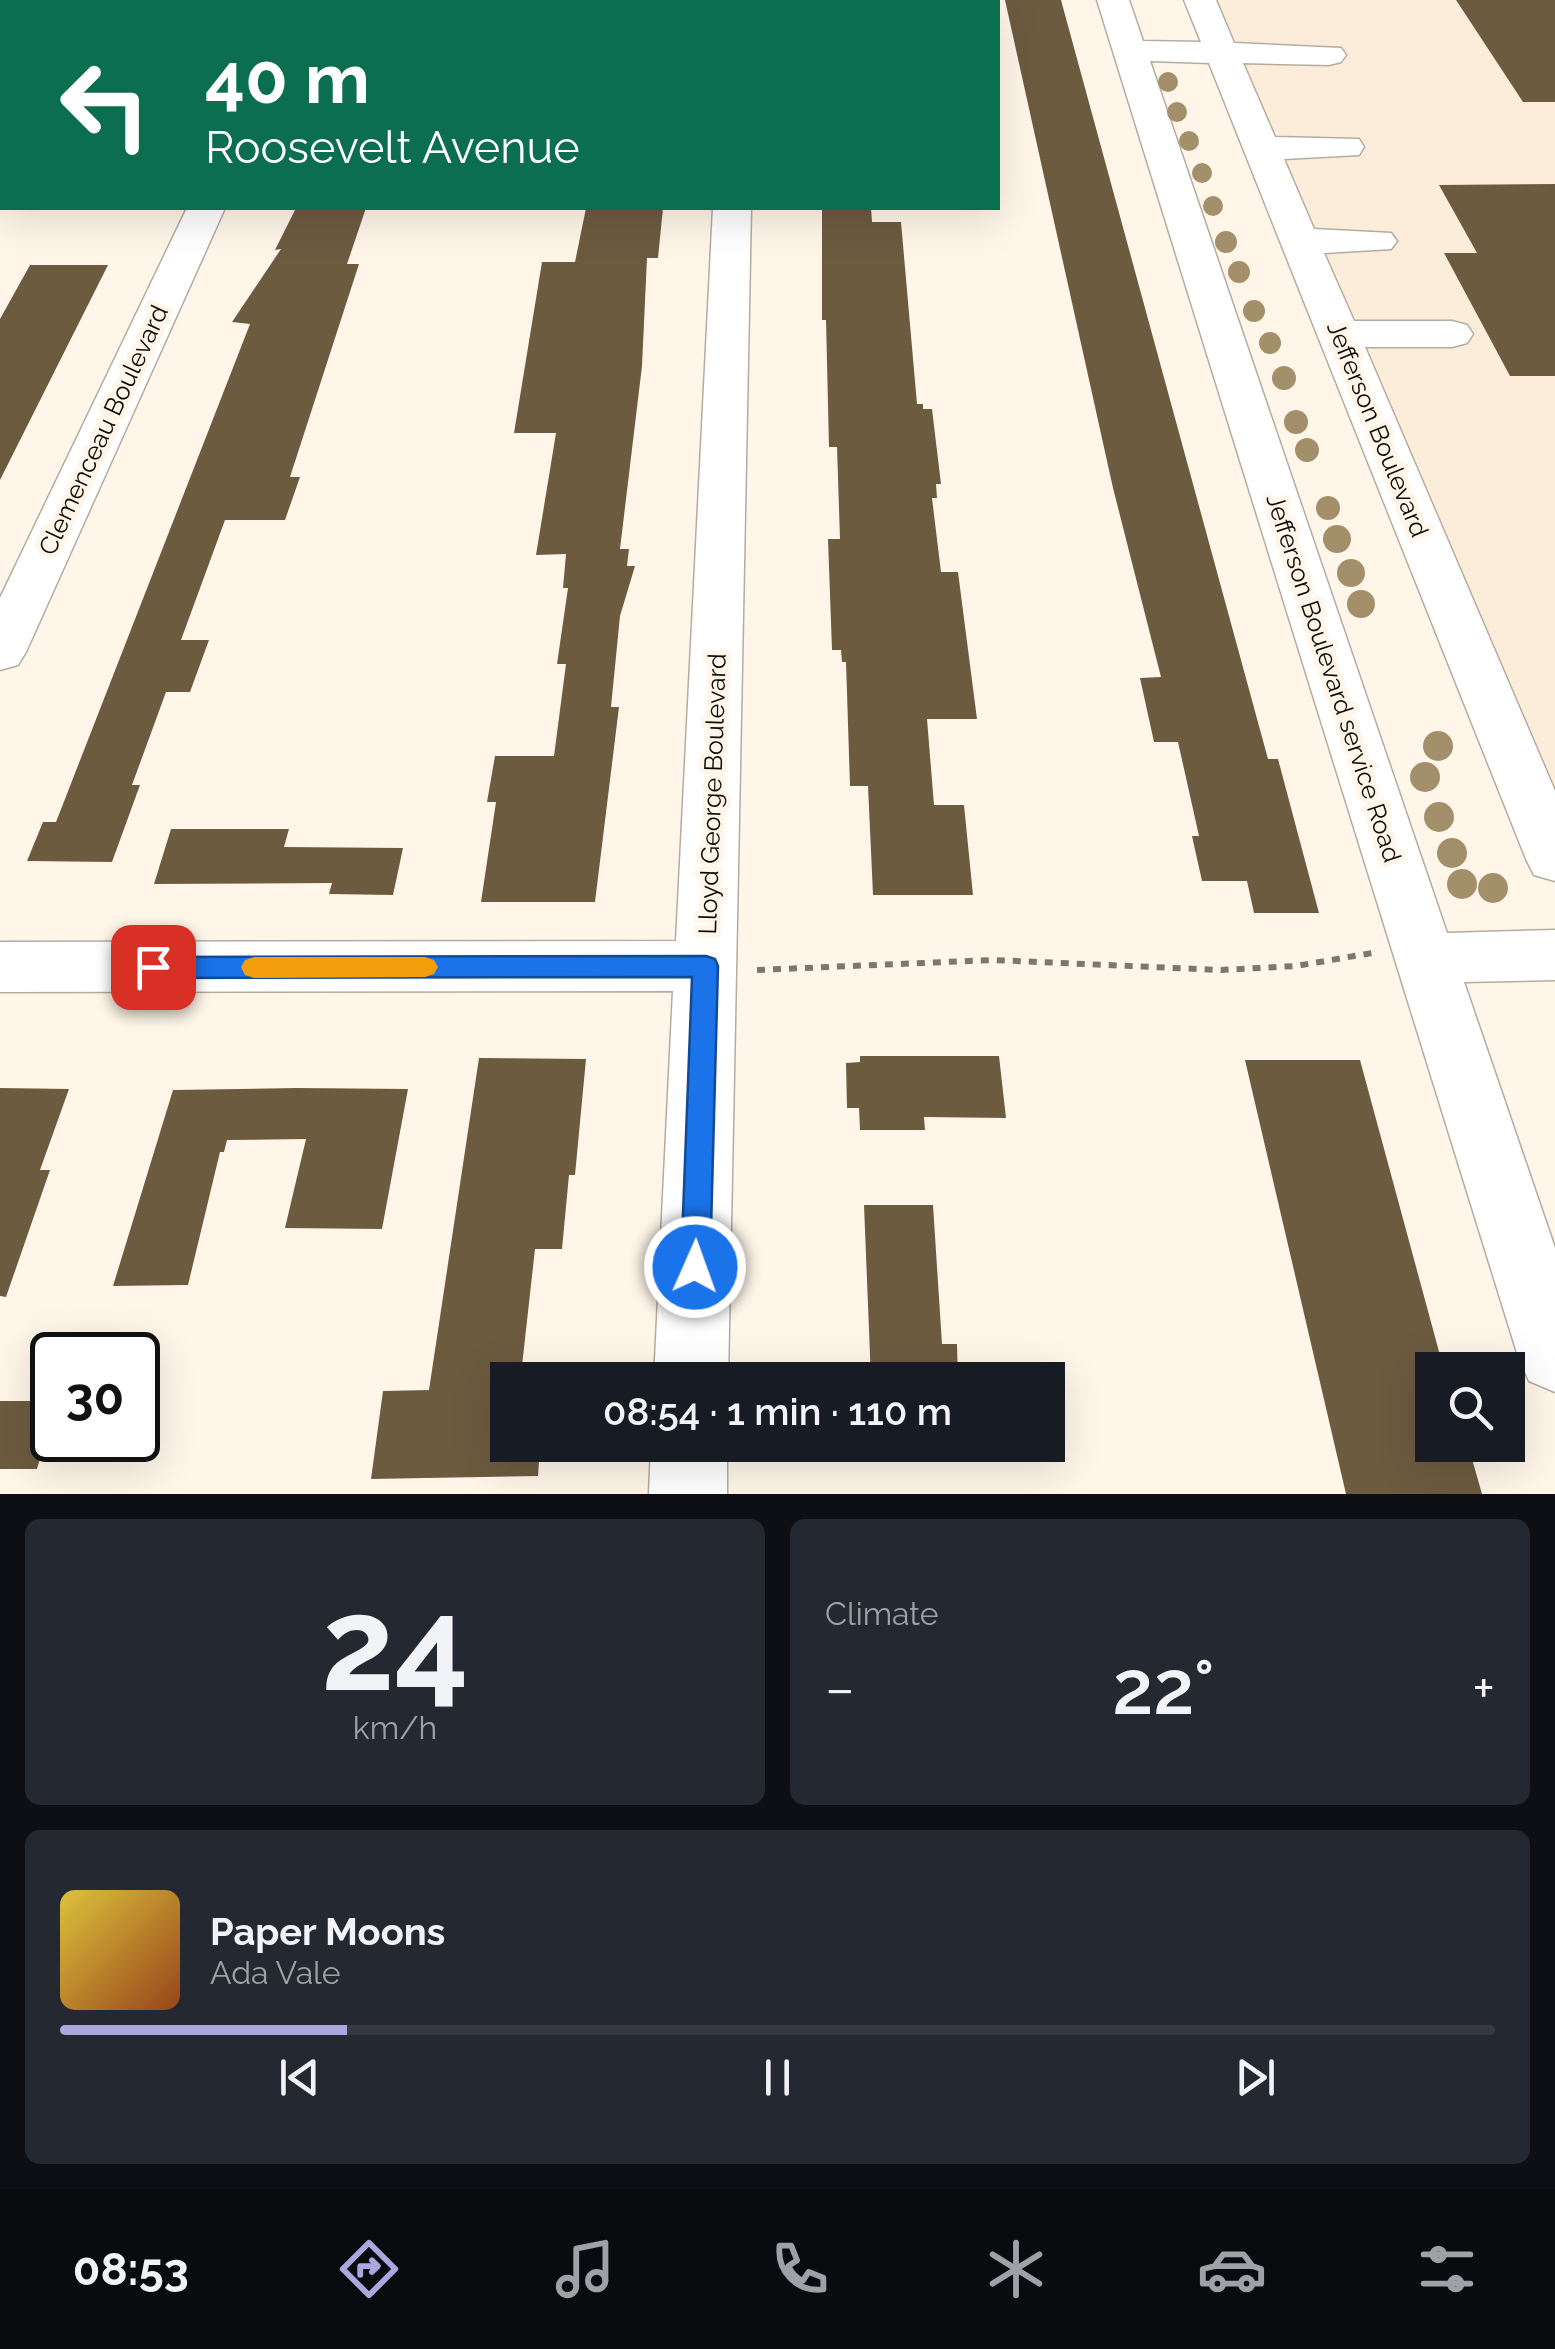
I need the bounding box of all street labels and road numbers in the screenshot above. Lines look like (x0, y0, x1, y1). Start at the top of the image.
street label: Clemenceau Boulevard (32, 300, 174, 560)
street label: Jefferson Boulevard (1321, 317, 1435, 541)
street label: Jefferson Boulevard service Road (1260, 490, 1408, 866)
street label: Lloyd George Boulevard (692, 653, 732, 935)

